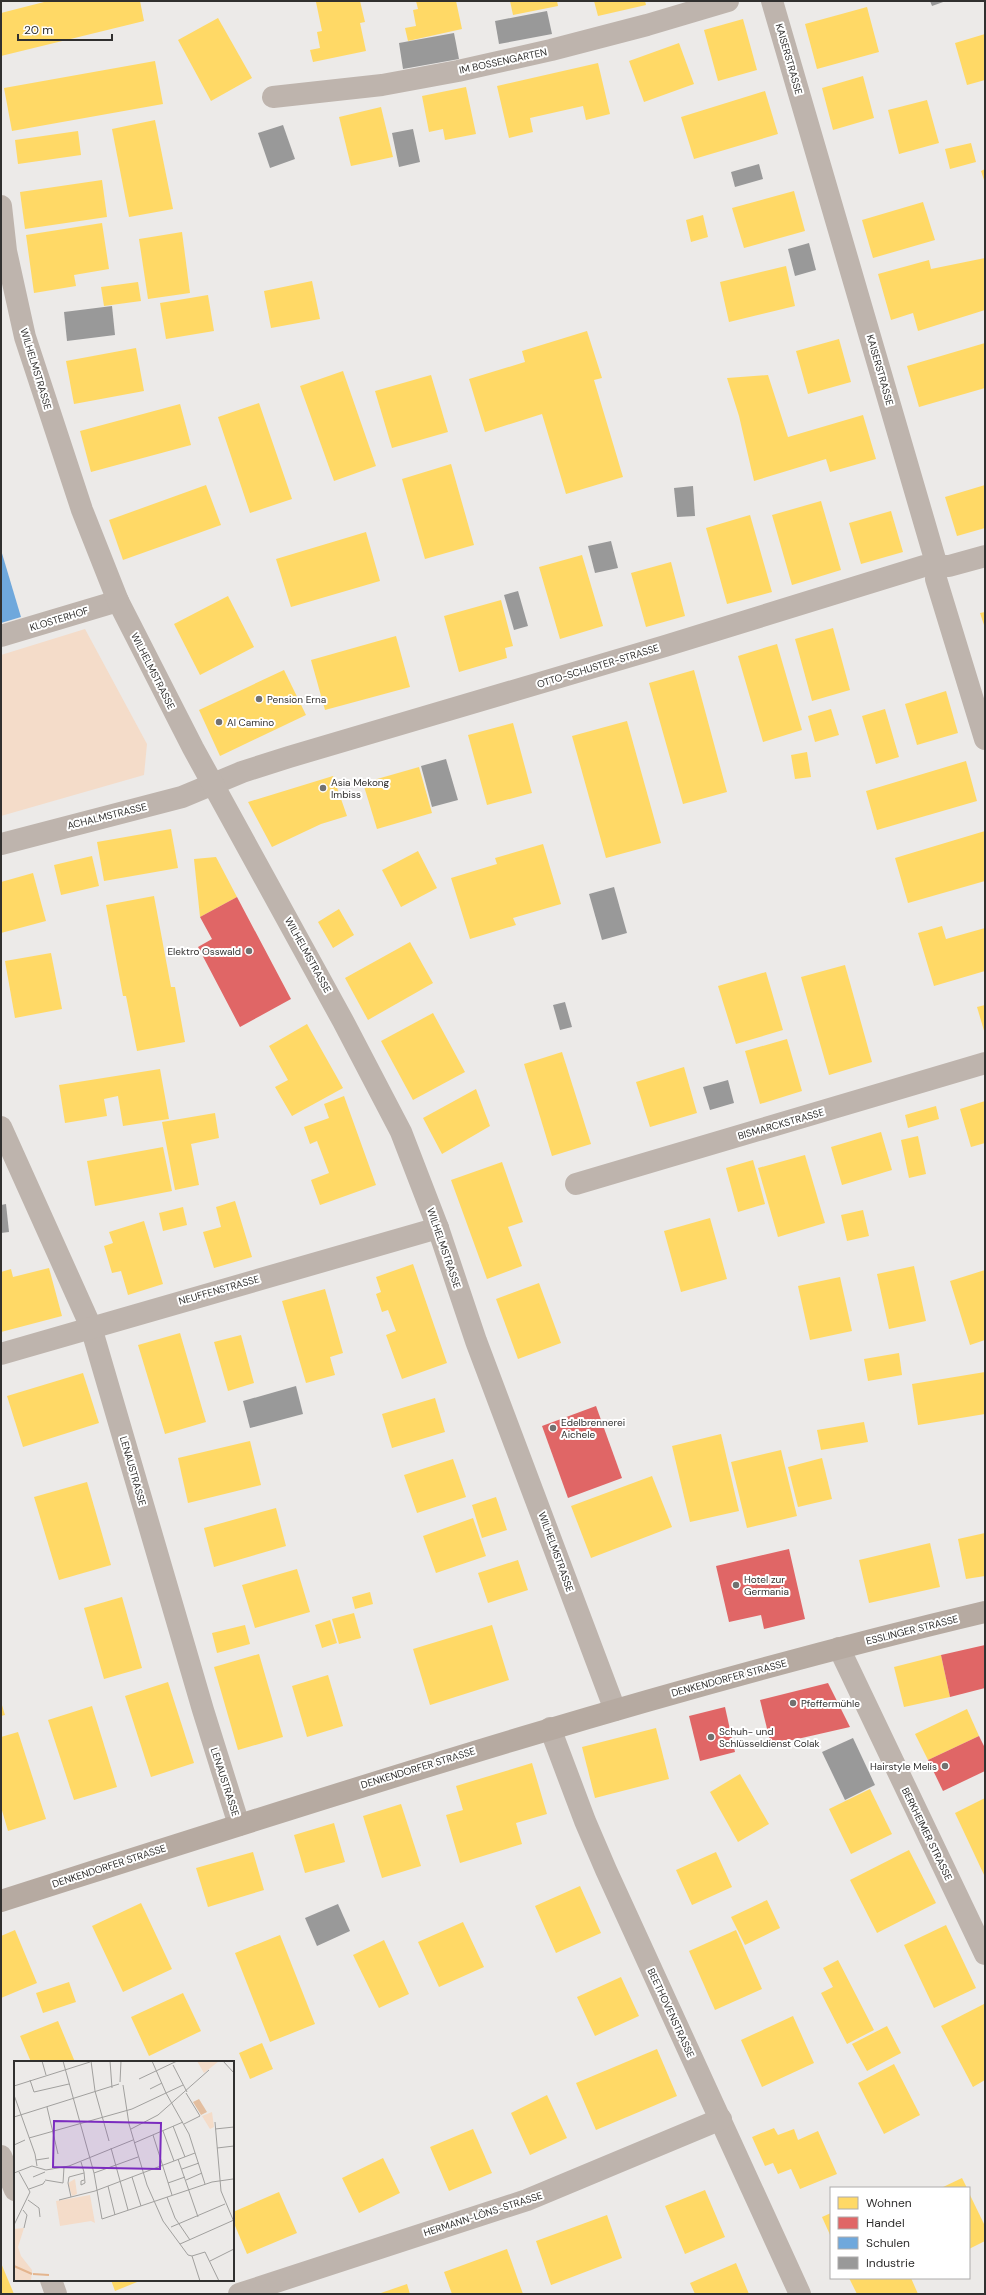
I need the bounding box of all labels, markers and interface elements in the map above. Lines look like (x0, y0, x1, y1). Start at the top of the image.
scale bar (18, 16, 112, 42)
text: 20 m (24, 22, 53, 38)
street label: KAISERSTRASSE (773, 22, 805, 96)
street label: IM BOSSENGARTEN (458, 45, 548, 77)
street label: WILHELMSTRASSE (17, 327, 55, 412)
street label: KAISERSTRASSE (864, 333, 896, 407)
street label: KLOSTERHOF (28, 604, 91, 634)
street label: WILHELMSTRASSE (128, 630, 178, 712)
street label: OTTO-SCHUSTER-STRASSE (535, 641, 661, 691)
place label: Pension Erna (267, 693, 326, 706)
marker: Pension Erna (254, 694, 264, 704)
place label: Al Camino (227, 716, 274, 729)
marker: Al Camino (214, 717, 224, 727)
place label: Asia Mekong Imbiss (331, 776, 390, 801)
marker: Asia Mekong Imbiss (318, 783, 328, 793)
street label: ACHALMSTRASSE (66, 800, 148, 832)
street label: WILHELMSTRASSE (282, 915, 334, 995)
place label: Elektro Osswald (167, 945, 241, 958)
marker: Elektro Osswald (244, 946, 254, 956)
street label: BISMARCKSTRASSE (736, 1105, 826, 1143)
street label: WILHELMSTRASSE (424, 1206, 464, 1290)
street label: NEUFFENSTRASSE (177, 1272, 261, 1308)
place label: Edelbrennerei Aichele (561, 1416, 625, 1441)
marker: Edelbrennerei Aichele (548, 1423, 558, 1433)
street label: LENAUSTRASSE (117, 1435, 149, 1508)
street label: WILHELMSTRASSE (535, 1510, 577, 1594)
place label: Hotel zur Germania (744, 1573, 789, 1598)
marker: Hotel zur Germania (731, 1580, 741, 1590)
street label: ESSLINGER STRASSE (864, 1612, 960, 1648)
street label: DENKENDORFER STRASSE (670, 1656, 789, 1700)
place label: Pfeffermühle (801, 1697, 860, 1710)
marker: Pfeffermühle (788, 1698, 798, 1708)
place label: Schuh- und Schlüsseldienst Colak (719, 1725, 819, 1750)
marker: Schuh- und Schlüsseldienst Colak (706, 1732, 716, 1742)
street label: DENKENDORFER STRASSE (359, 1744, 477, 1792)
street label: LENAUSTRASSE (208, 1746, 242, 1818)
place label: Hairstyle Melis (870, 1760, 937, 1773)
marker: Hairstyle Melis (940, 1761, 950, 1771)
street label: BERKHEIMER STRASSE (899, 1785, 955, 1883)
street label: DENKENDORFER STRASSE (50, 1841, 168, 1891)
street label: BEETHOVENSTRASSE (644, 1966, 698, 2060)
inset map (14, 2061, 234, 2281)
legend (830, 2187, 970, 2279)
street label: HERMANN-LÖNS-STRASSE (422, 2189, 544, 2239)
text: Wohnen (866, 2195, 912, 2211)
text: Handel (866, 2215, 905, 2231)
text: Schulen (866, 2235, 910, 2251)
text: Industrie (866, 2255, 915, 2271)

